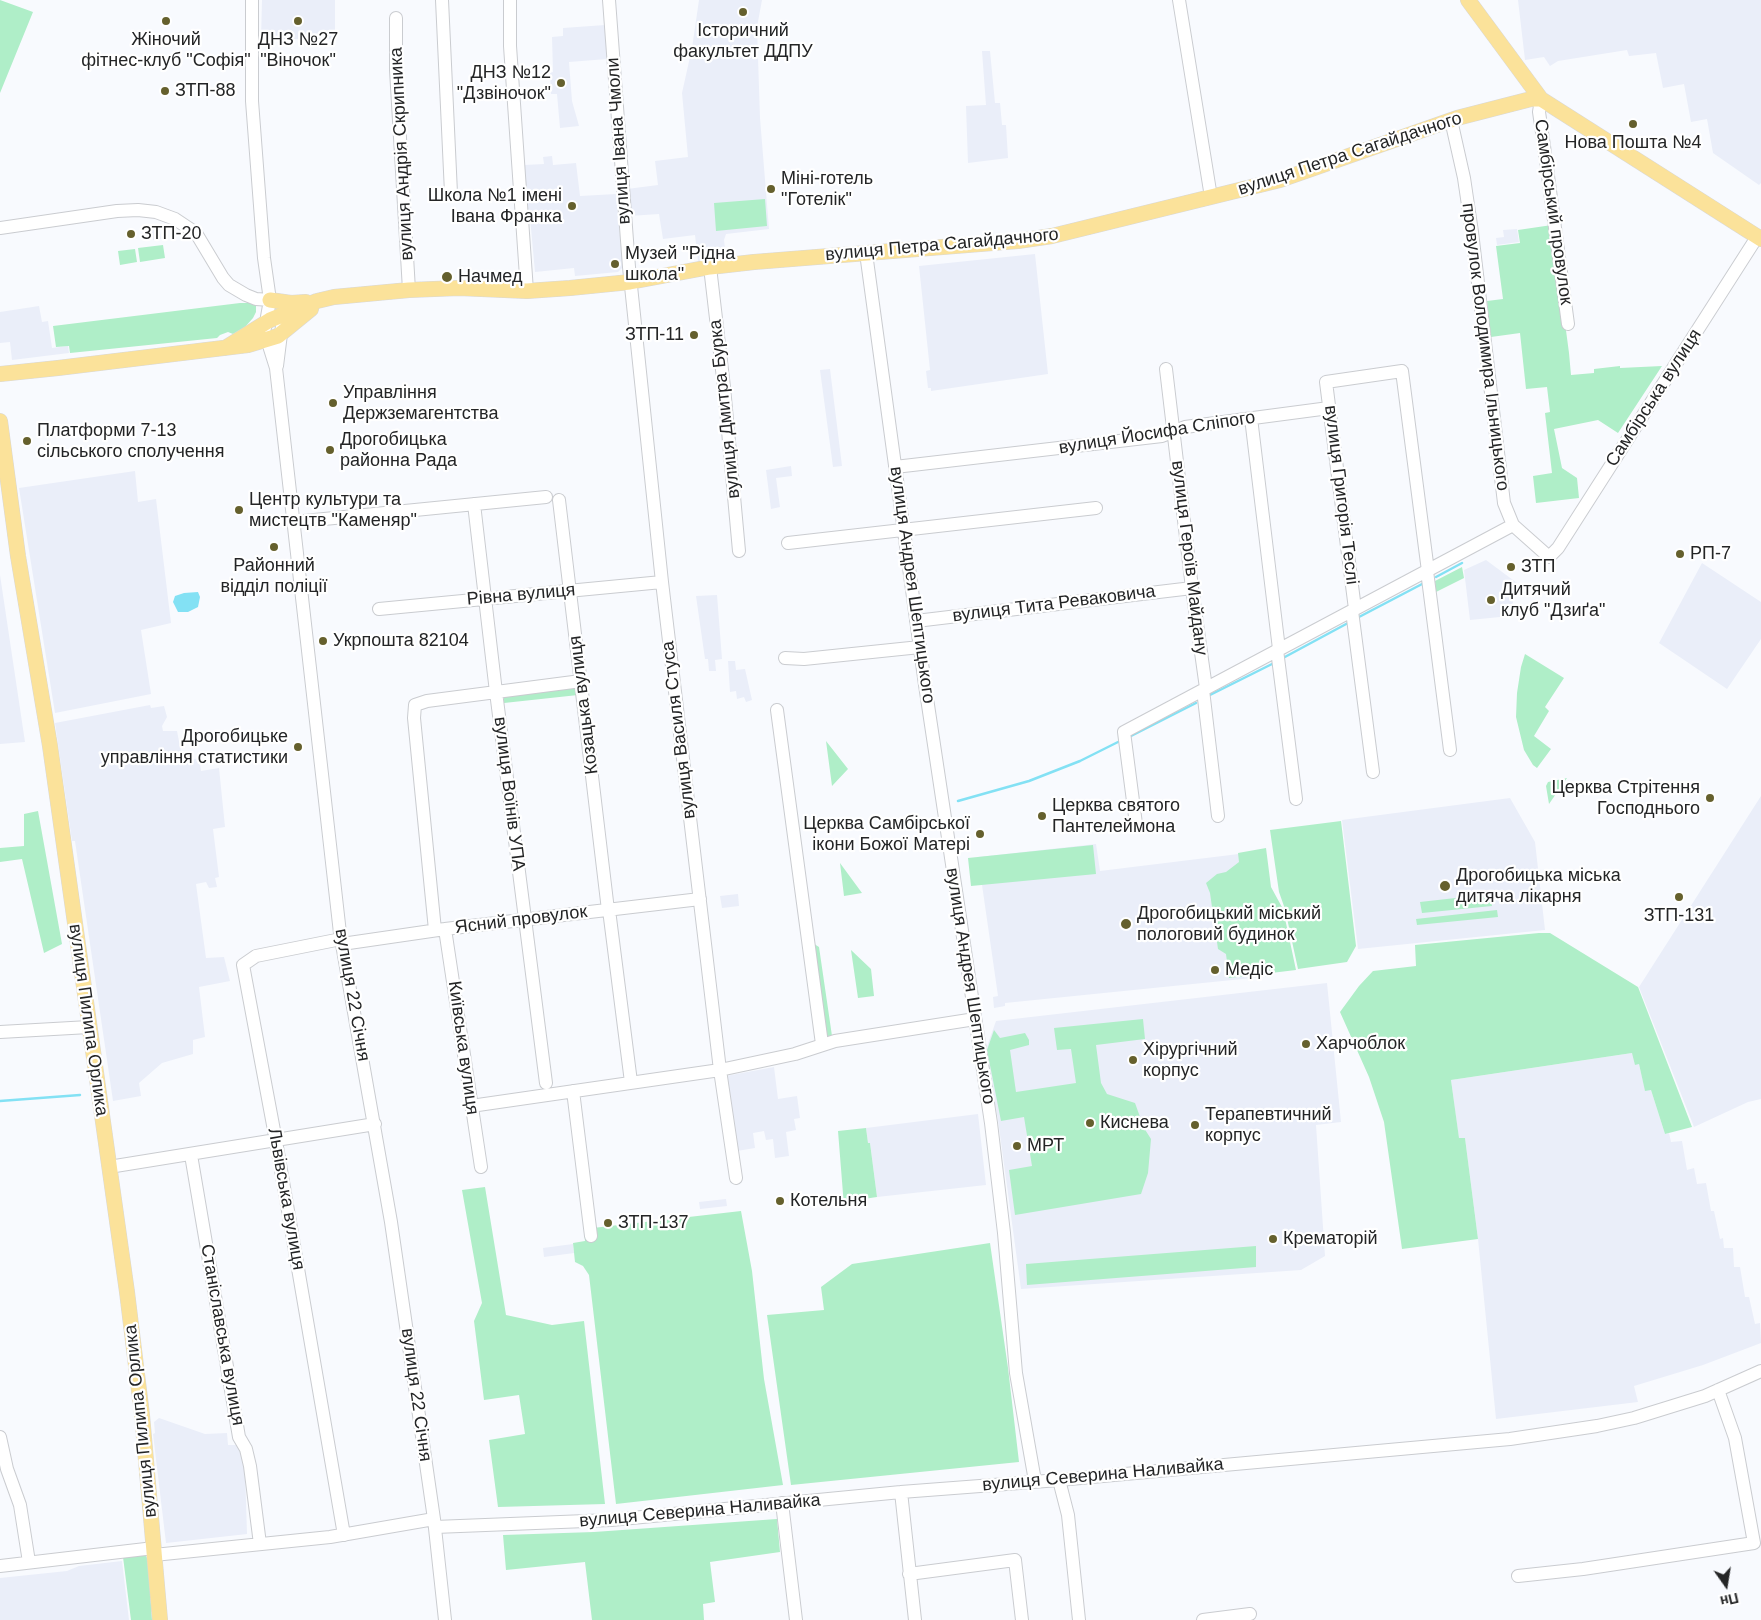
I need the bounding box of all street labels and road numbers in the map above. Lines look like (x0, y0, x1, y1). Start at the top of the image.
street label: вулиця Андрія Скрипника (386, 47, 418, 261)
street label: вулиця Івана Чмоли (602, 57, 636, 225)
street label: вулиця Петра Сагайдачного (1235, 108, 1465, 200)
street label: Самбірський провулок (1529, 118, 1577, 306)
street label: провулок Володимира Ільницького (1457, 202, 1513, 492)
street label: вулиця Петра Сагайдачного (824, 224, 1060, 266)
street label: вулиця Дмитра Бурка (705, 318, 745, 500)
street label: Самбірська вулиця (1601, 325, 1707, 471)
street label: вулиця Григорія Теслі (1319, 404, 1363, 586)
street label: вулиця Йосифа Сліпого (1057, 407, 1257, 459)
street label: вулиця Героїв Майдану (1166, 459, 1212, 657)
street label: вулиця Андрея Шептицького (885, 465, 939, 705)
street label: Рівна вулиця (466, 579, 576, 611)
street label: вулиця Тита Реваковича (951, 581, 1157, 627)
street label: Козацька вулиця (565, 634, 603, 776)
street label: вулиця Василя Стуса (657, 640, 701, 820)
street label: вулиця Воїнів УПА (489, 716, 529, 872)
street label: вулиця Андрея Шептицького (941, 866, 999, 1106)
street label: Ясний провулок (454, 901, 588, 939)
street label: вулиця Пилипа Орлика (64, 922, 112, 1118)
street label: вулиця 22 Січня (330, 927, 374, 1063)
street label: Київська вулиця (443, 980, 483, 1116)
street label: Львівська вулиця (263, 1126, 309, 1272)
street label: Станіславська вулиця (195, 1243, 249, 1427)
street label: вулиця Пилипа Орлика (120, 1323, 162, 1519)
street label: вулиця 22 Січня (396, 1327, 436, 1463)
street label: вулиця Северина Наливайка (981, 1454, 1225, 1496)
street label: вулиця Северина Наливайка (578, 1490, 822, 1532)

